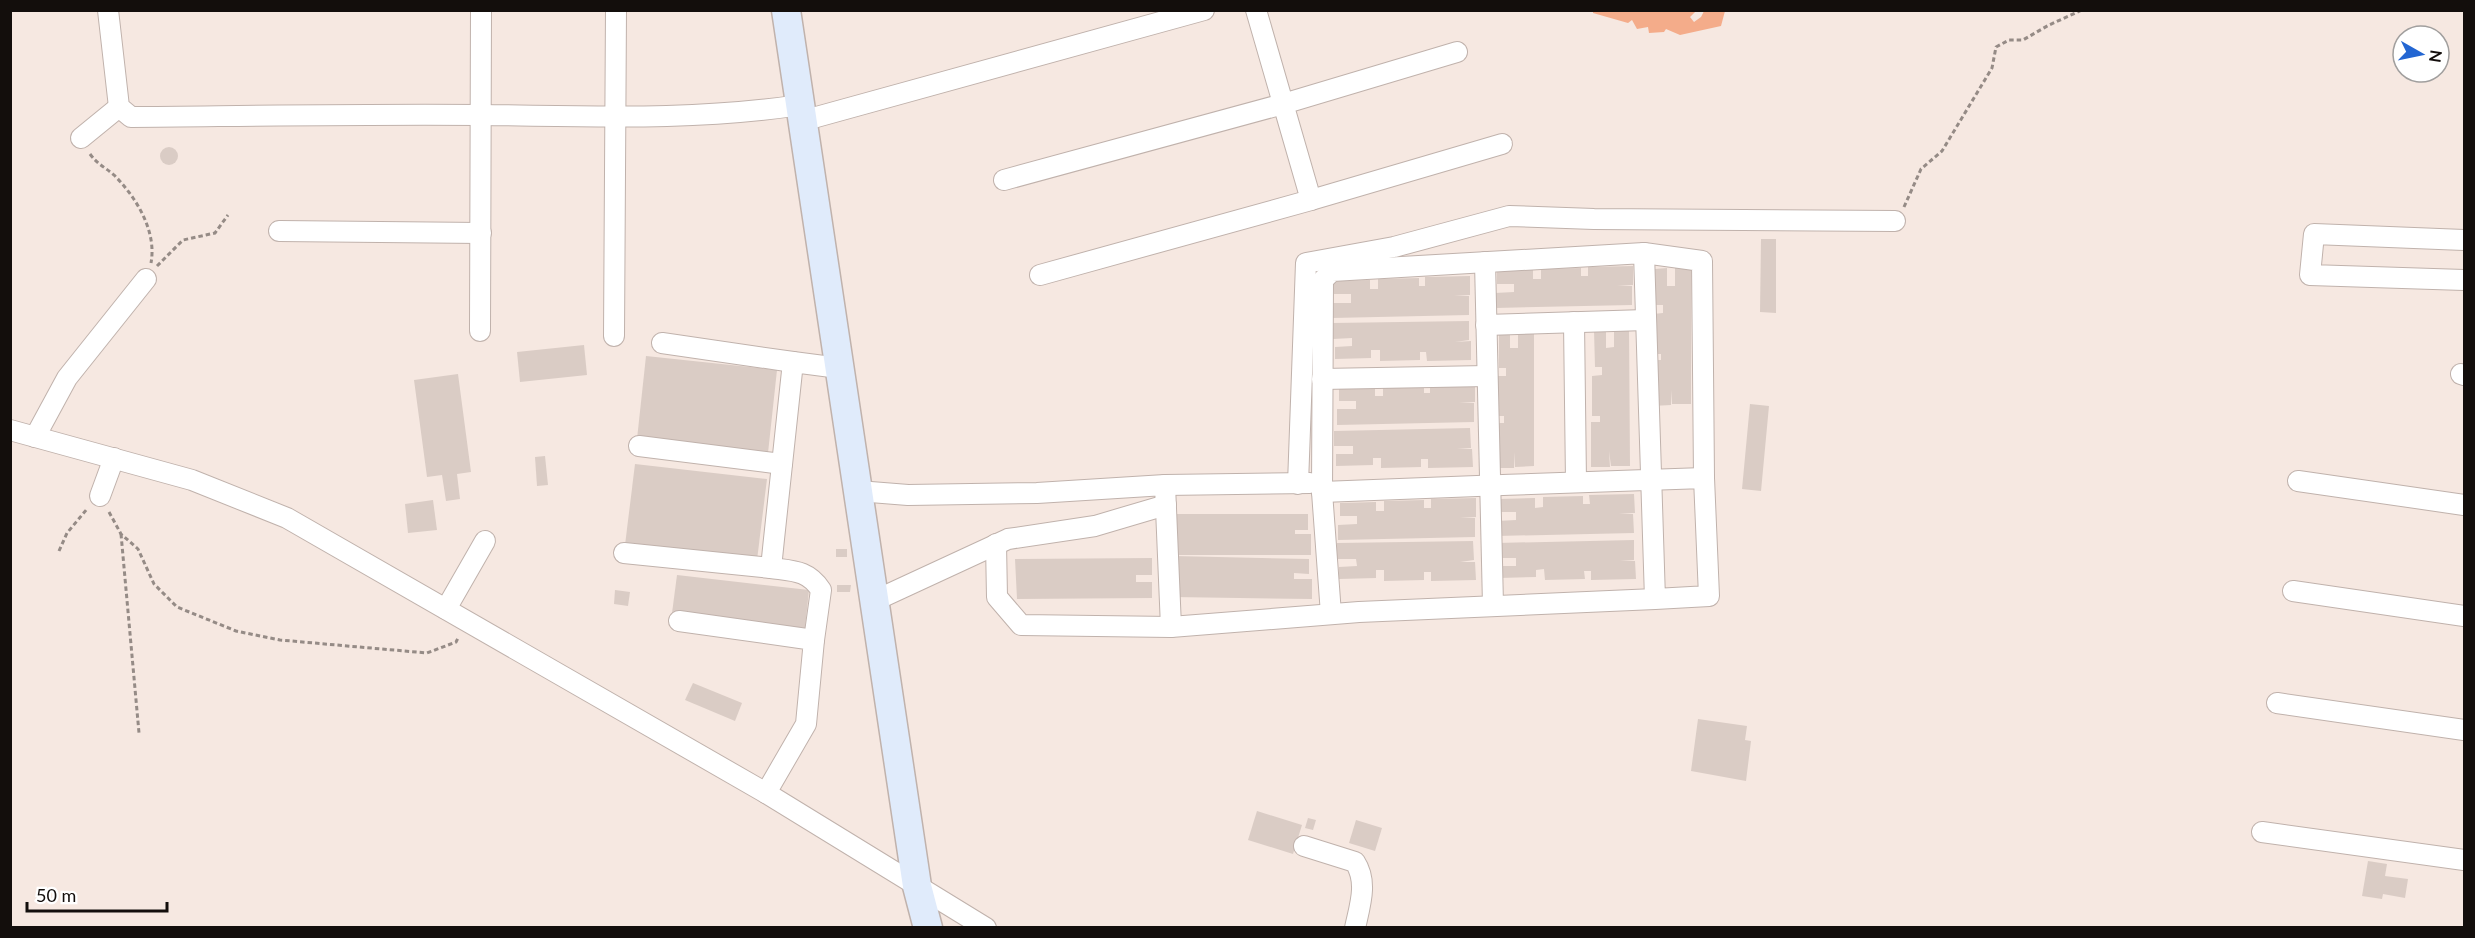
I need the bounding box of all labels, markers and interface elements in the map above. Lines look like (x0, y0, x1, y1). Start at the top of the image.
north arrow (2391, 24, 2451, 84)
text: N (2426, 49, 2447, 64)
scale bar (27, 875, 166, 913)
text: 50 m (36, 884, 76, 906)

